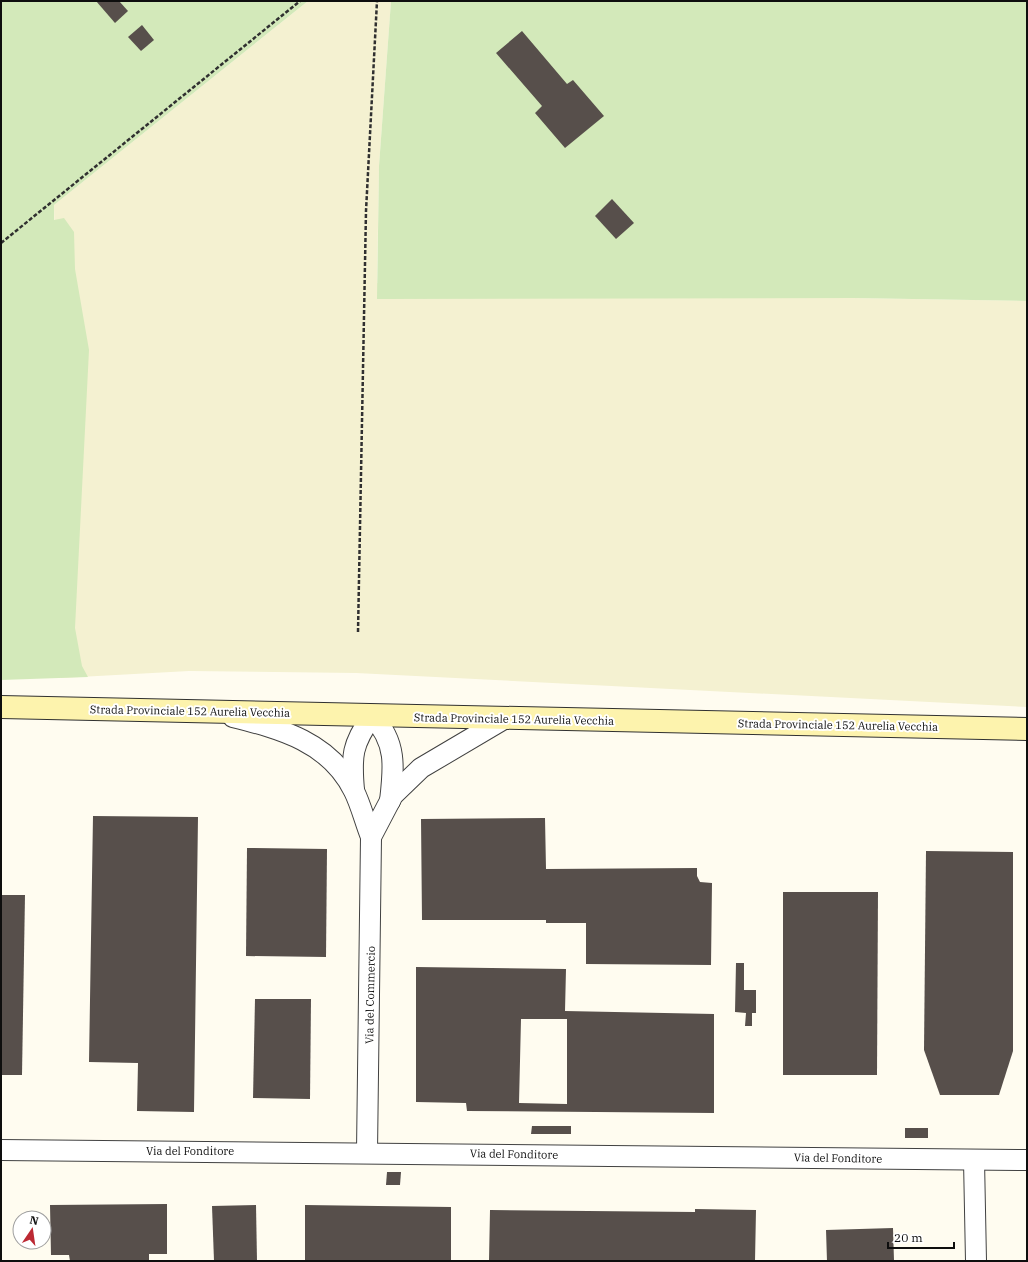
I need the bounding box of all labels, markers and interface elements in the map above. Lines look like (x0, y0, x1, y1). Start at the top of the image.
street label: Strada Provinciale 152 Aurelia Vecchia (90, 702, 290, 720)
street label: Strada Provinciale 152 Aurelia Vecchia (414, 710, 614, 728)
street label: Strada Provinciale 152 Aurelia Vecchia (738, 716, 938, 734)
street label: Via del Commercio (362, 946, 378, 1044)
street label: Via del Fonditore (146, 1144, 234, 1158)
street label: Via del Fonditore (470, 1146, 558, 1162)
street label: Via del Fonditore (794, 1150, 882, 1166)
north arrow (12, 1210, 52, 1250)
text: N (28, 1212, 40, 1228)
scale bar (888, 1224, 954, 1250)
text: 20 m (894, 1230, 923, 1245)

